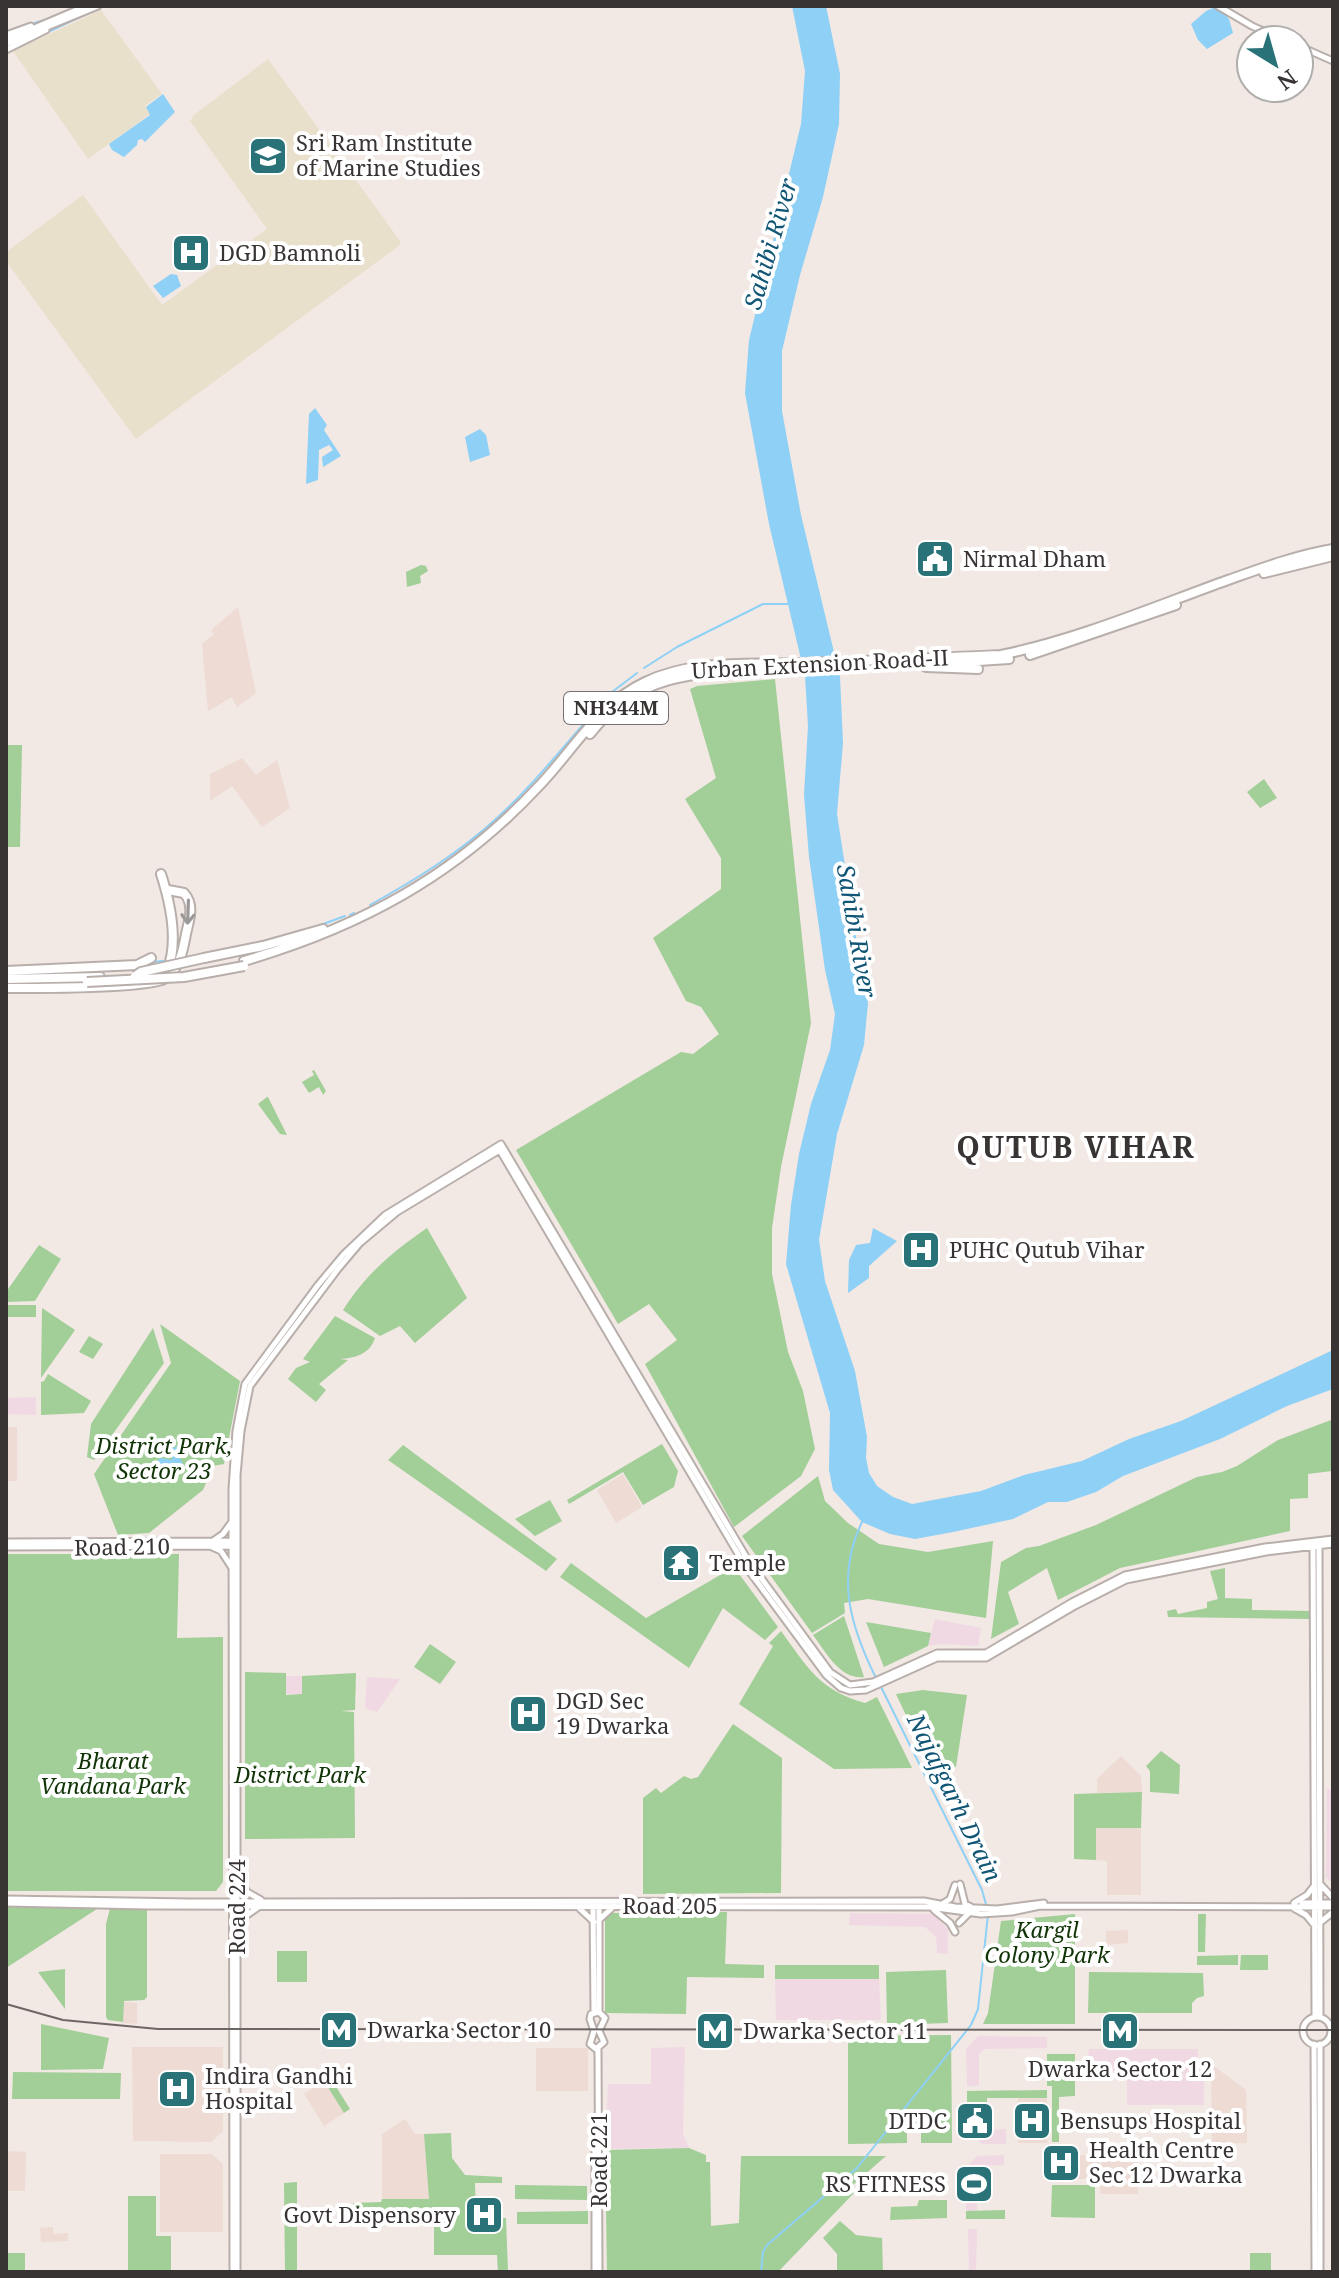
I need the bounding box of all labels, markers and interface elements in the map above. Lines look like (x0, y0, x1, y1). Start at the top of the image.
north arrow (1235, 24, 1315, 104)
text: N (1272, 64, 1304, 98)
place label: Sri Ram Institute of Marine Studies (296, 127, 481, 182)
school or university icon: Sri Ram Institute of Marine Studies (247, 135, 289, 177)
water label: Sahibi River (735, 173, 804, 313)
hospital icon: DGD Bamnoli (170, 232, 212, 274)
place label: DGD Bamnoli (219, 237, 361, 267)
public building icon: Nirmal Dham (914, 538, 956, 580)
place label: Nirmal Dham (963, 543, 1106, 573)
street label: Urban Extension Road-II (691, 641, 949, 685)
road number: NH344M (564, 692, 668, 724)
water label: Sahibi River (830, 861, 886, 1001)
one-way arrow (181, 898, 196, 925)
district label: QUTUB VIHAR (956, 1126, 1196, 1167)
hospital icon: PUHC Qutub Vihar (900, 1229, 942, 1271)
place label: PUHC Qutub Vihar (949, 1234, 1145, 1264)
park label: District Park, Sector 23 (94, 1430, 233, 1485)
street label: Road 210 (74, 1530, 170, 1562)
temple icon: Temple (660, 1542, 702, 1584)
place label: Temple (709, 1547, 786, 1577)
place label: DGD Sec 19 Dwarka (556, 1685, 669, 1740)
hospital icon: DGD Sec 19 Dwarka (507, 1693, 549, 1735)
water label: Najafgarh Drain (900, 1707, 1010, 1887)
park label: Bharat Vandana Park (40, 1745, 187, 1800)
park label: District Park (233, 1759, 367, 1789)
street label: Road 224 (221, 1859, 251, 1955)
street label: Road 205 (622, 1890, 718, 1920)
park label: Kargil Colony Park (984, 1914, 1111, 1969)
metro station icon: Dwarka Sector 10 (318, 2009, 360, 2051)
metro station icon: Dwarka Sector 11 (694, 2010, 736, 2052)
metro station icon: Dwarka Sector 12 (1099, 2010, 1141, 2052)
place label: Dwarka Sector 10 (367, 2014, 551, 2044)
place label: Dwarka Sector 11 (743, 2015, 927, 2045)
place label: Dwarka Sector 12 (1028, 2053, 1212, 2083)
place label: Indira Gandhi Hospital (205, 2060, 353, 2115)
hospital icon: Indira Gandhi Hospital (156, 2068, 198, 2110)
public building icon: DTDC (954, 2100, 996, 2142)
hospital icon: Bensups Hospital (1011, 2100, 1053, 2142)
place label: DTDC (888, 2105, 947, 2135)
place label: Bensups Hospital (1060, 2105, 1241, 2135)
street label: Road 221 (583, 2112, 613, 2208)
place label: Health Centre Sec 12 Dwarka (1089, 2134, 1243, 2189)
hospital icon: Health Centre Sec 12 Dwarka (1040, 2142, 1082, 2184)
sports icon: RS FITNESS (953, 2163, 995, 2205)
place label: RS FITNESS (825, 2168, 946, 2198)
hospital icon: Govt Dispensory (463, 2194, 505, 2236)
place label: Govt Dispensory (284, 2199, 457, 2229)

